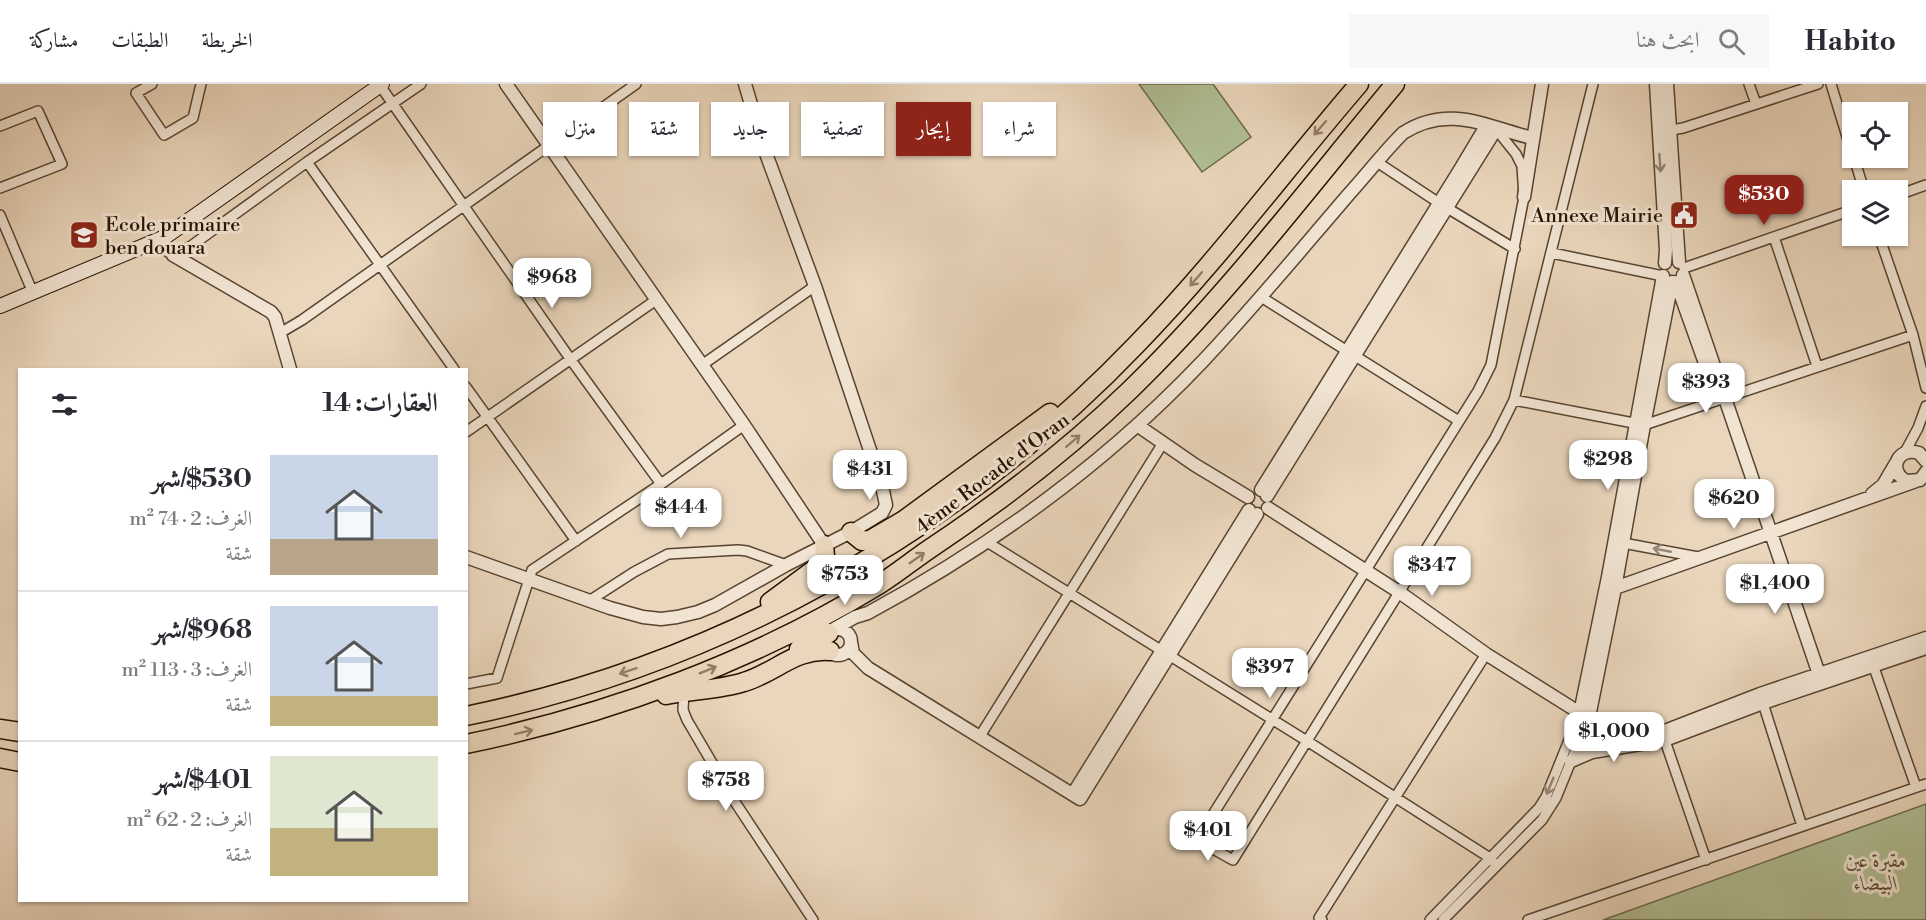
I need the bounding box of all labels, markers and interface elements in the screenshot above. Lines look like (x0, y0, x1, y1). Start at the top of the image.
search box (1349, 14, 1769, 68)
text: Habito (1805, 24, 1896, 59)
icon: search (1715, 25, 1748, 58)
text: ابحث هنا (1636, 27, 1700, 54)
text: مشاركة (30, 28, 78, 54)
text: الطبقات (111, 28, 168, 54)
text: الخريطة (201, 28, 253, 54)
chip: منزل (543, 102, 617, 156)
chip: شقة (629, 102, 699, 156)
chip: جديد (711, 102, 789, 156)
chip: تصفية (801, 102, 884, 156)
chip: إيجار (896, 102, 971, 156)
chip: شراء (983, 102, 1056, 156)
map controls (1842, 102, 1908, 246)
button: locate (1842, 102, 1908, 168)
one-way arrow (1313, 120, 1327, 135)
one-way arrow (1655, 153, 1666, 173)
pin: $530 (1728, 175, 1800, 226)
button: layers (1842, 180, 1908, 246)
text: $530 (1739, 182, 1789, 207)
public building icon: Annexe Mairie (1668, 199, 1700, 231)
place label: Annexe Mairie (1530, 204, 1663, 229)
place label: Ecole primaire ben douara (105, 213, 240, 261)
school or university icon: Ecole primaire ben douara (68, 219, 100, 251)
pin: $968 (516, 258, 588, 309)
text: $968 (527, 265, 577, 290)
one-way arrow (1189, 271, 1203, 286)
pin: $393 (1670, 363, 1742, 414)
text: $393 (1682, 370, 1730, 395)
text: العقارات: 14 (322, 387, 438, 419)
icon: filters (48, 388, 81, 421)
street label: 4ème Rocade d'Oran (911, 408, 1075, 540)
one-way arrow (1065, 435, 1081, 448)
pin: $298 (1572, 440, 1644, 491)
text: $298 (1583, 447, 1633, 472)
pin: $431 (834, 450, 906, 501)
text: $431 (847, 457, 893, 482)
text: $530/شهر (151, 463, 252, 495)
icon: home (318, 479, 390, 551)
pin: $620 (1698, 479, 1770, 530)
text: $620 (1708, 486, 1760, 511)
pin: $444 (645, 488, 717, 539)
text: $444 (655, 495, 707, 520)
text: الغرف: 2 · 74 m² (129, 507, 252, 532)
text: شقة (226, 542, 252, 567)
one-way arrow (1653, 544, 1672, 555)
pin: $347 (1396, 546, 1468, 597)
one-way arrow (908, 552, 924, 564)
text: $347 (1408, 553, 1456, 578)
pin: $753 (809, 555, 881, 606)
text: $753 (821, 562, 869, 587)
pin: $1,400 (1726, 564, 1824, 615)
text: $1,400 (1740, 571, 1810, 596)
text: $968/شهر (152, 614, 252, 646)
icon: home (318, 630, 390, 702)
pin: $397 (1234, 648, 1306, 699)
text: $397 (1246, 655, 1294, 680)
text: الغرف: 3 · 113 m² (121, 658, 252, 683)
one-way arrow (699, 664, 717, 675)
one-way arrow (619, 666, 638, 677)
text: شقة (226, 693, 252, 718)
pin: $1,000 (1565, 712, 1663, 763)
text: $1,000 (1578, 719, 1650, 744)
one-way arrow (514, 725, 533, 737)
pin: $758 (690, 761, 762, 812)
text: $401/شهر (154, 764, 252, 796)
text: $758 (702, 768, 750, 793)
one-way arrow (1544, 777, 1556, 795)
icon: home (318, 780, 390, 852)
text: الغرف: 2 · 62 m² (127, 808, 252, 833)
pin: $401 (1172, 811, 1244, 862)
text: $401 (1184, 818, 1232, 843)
text: شقة (226, 843, 252, 868)
park label: مقبرة عين البيضاء (1846, 849, 1906, 897)

